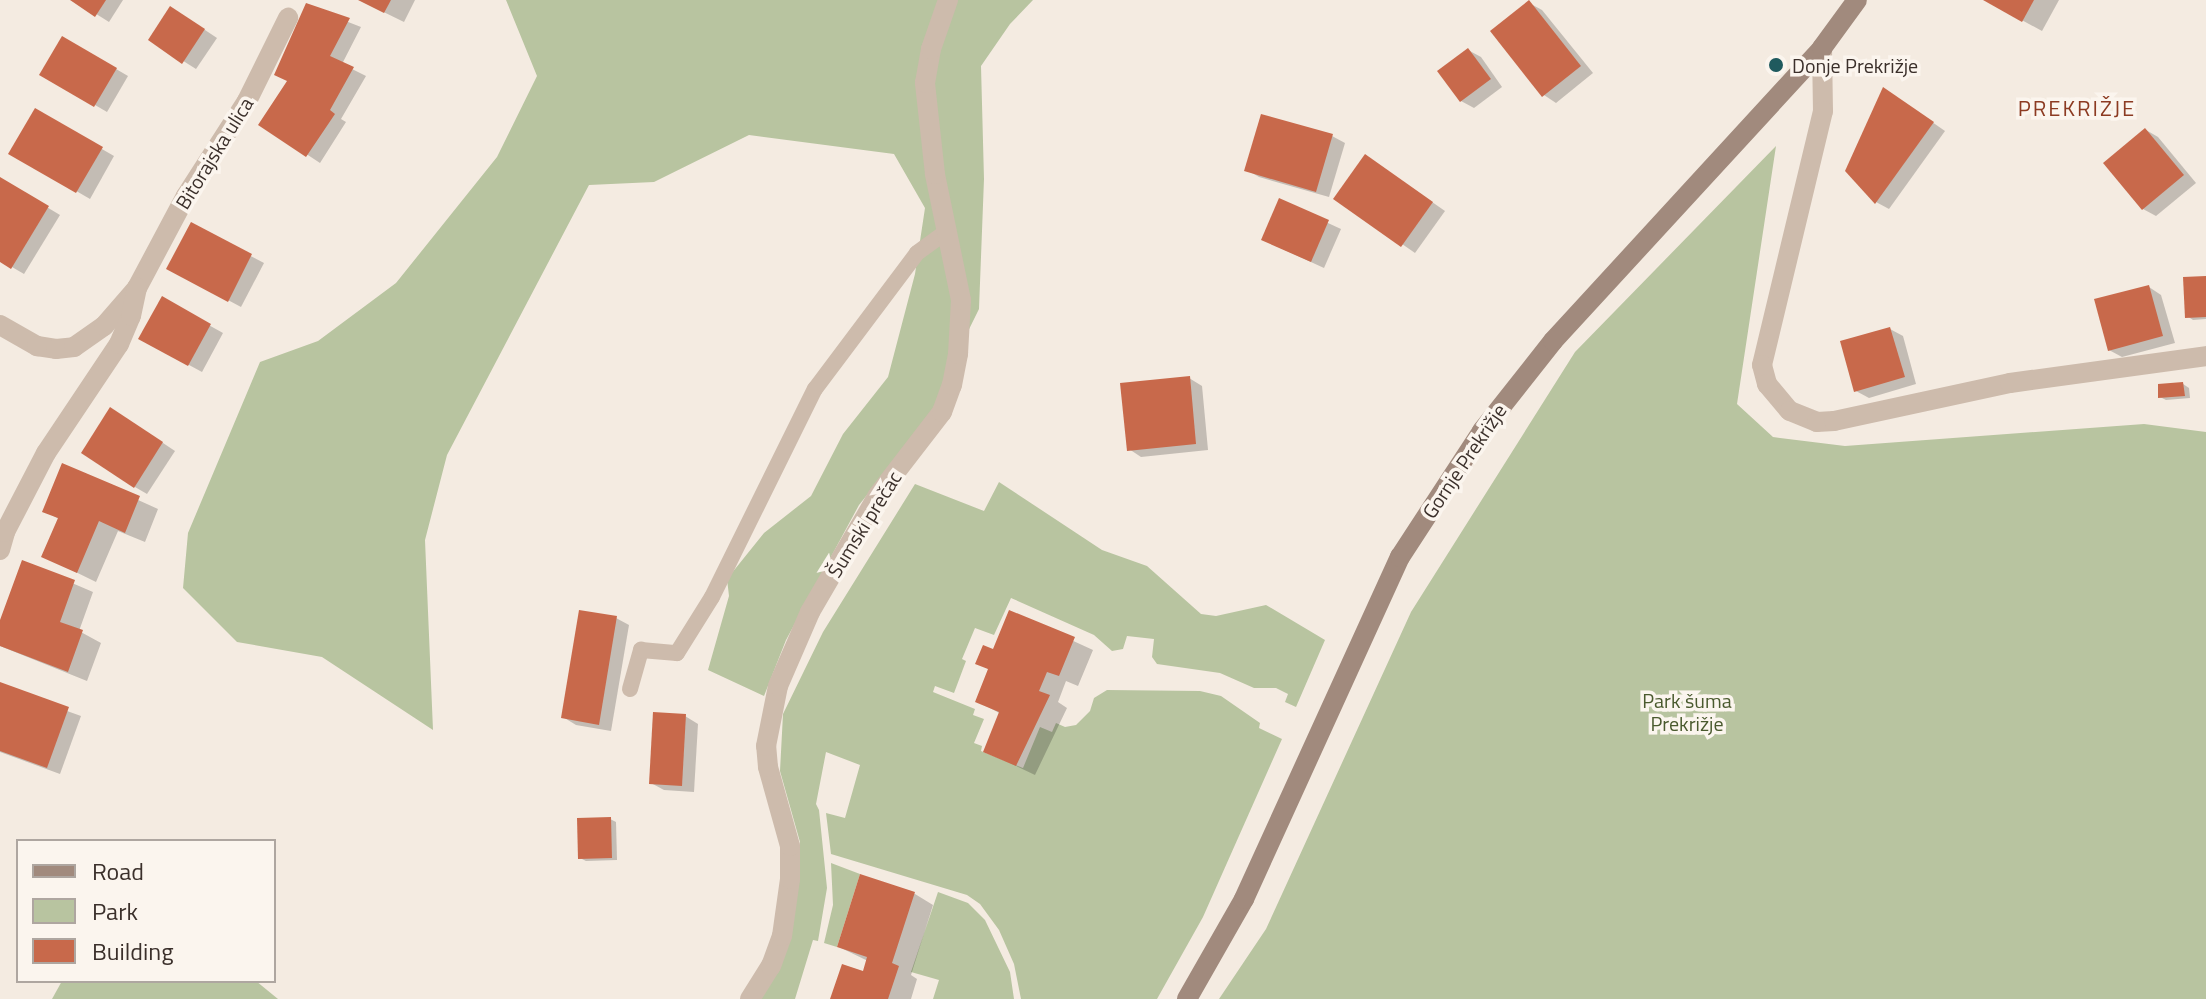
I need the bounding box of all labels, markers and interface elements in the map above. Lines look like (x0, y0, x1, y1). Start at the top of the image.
place label: Donje Prekrižje (1792, 53, 1918, 77)
marker: Donje Prekrižje (1767, 56, 1785, 74)
street label: Bitorajska ulica (170, 93, 258, 213)
district label: PREKRIŽJE (2018, 96, 2136, 122)
street label: Gornje Prekrižje (1417, 399, 1511, 523)
street label: Šumski prečac (822, 466, 906, 582)
park label: Park šuma Prekrižje (1642, 689, 1732, 736)
legend (16, 839, 276, 983)
text: Road (92, 853, 144, 889)
text: Park (92, 893, 138, 929)
text: Building (92, 933, 174, 969)

